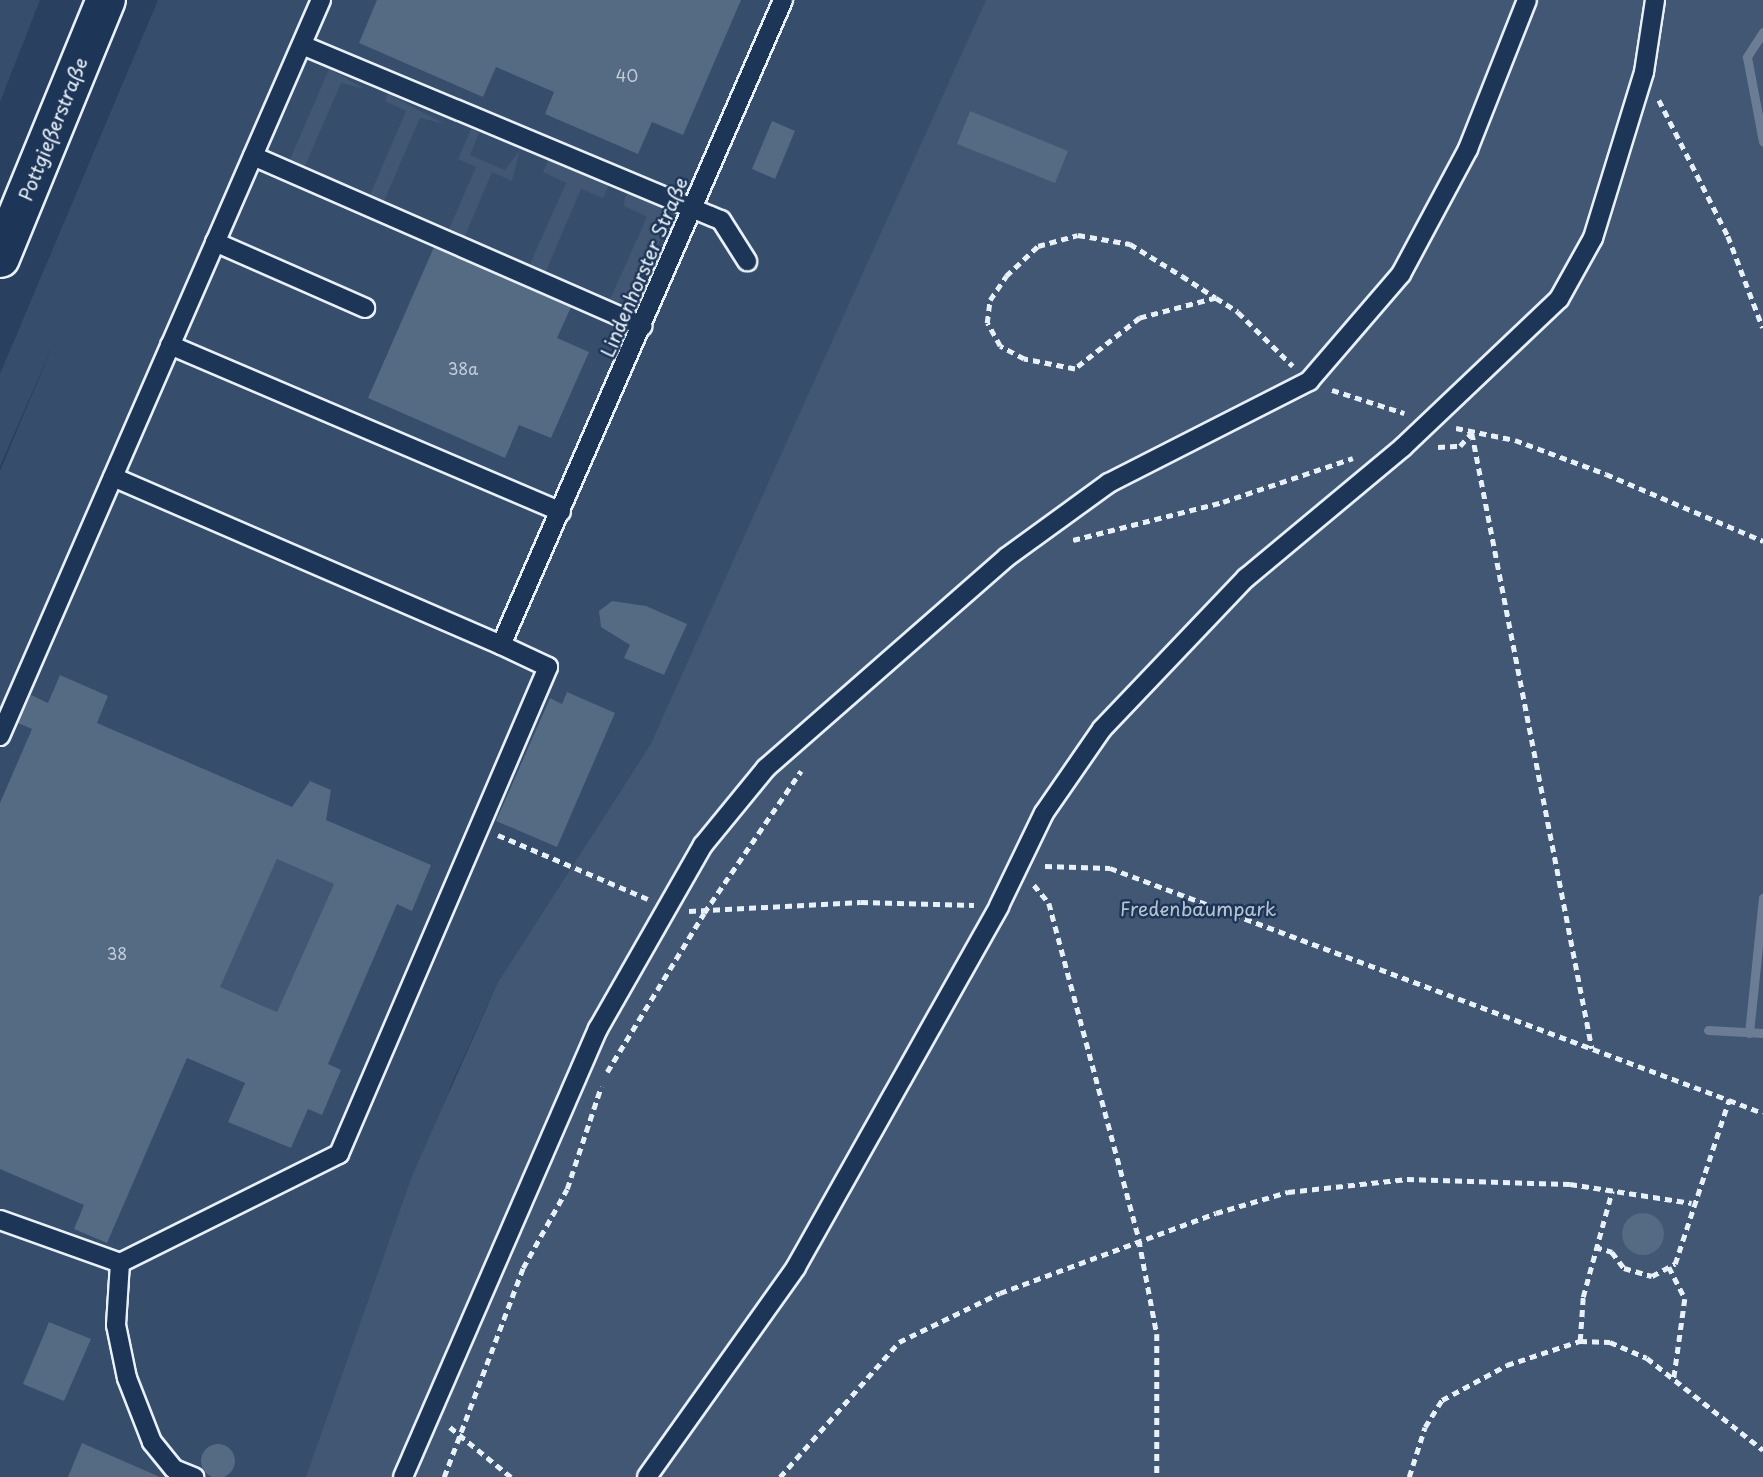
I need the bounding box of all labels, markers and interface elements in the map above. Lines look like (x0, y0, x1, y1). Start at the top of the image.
street label: Pottgießerstraße (14, 54, 92, 204)
house number: 40 (616, 65, 638, 85)
street label: Lindenhorster Straße (596, 173, 692, 361)
house number: 38a (448, 358, 478, 378)
park label: Fredenbaumpark (1120, 898, 1276, 920)
house number: 38 (107, 943, 127, 963)

